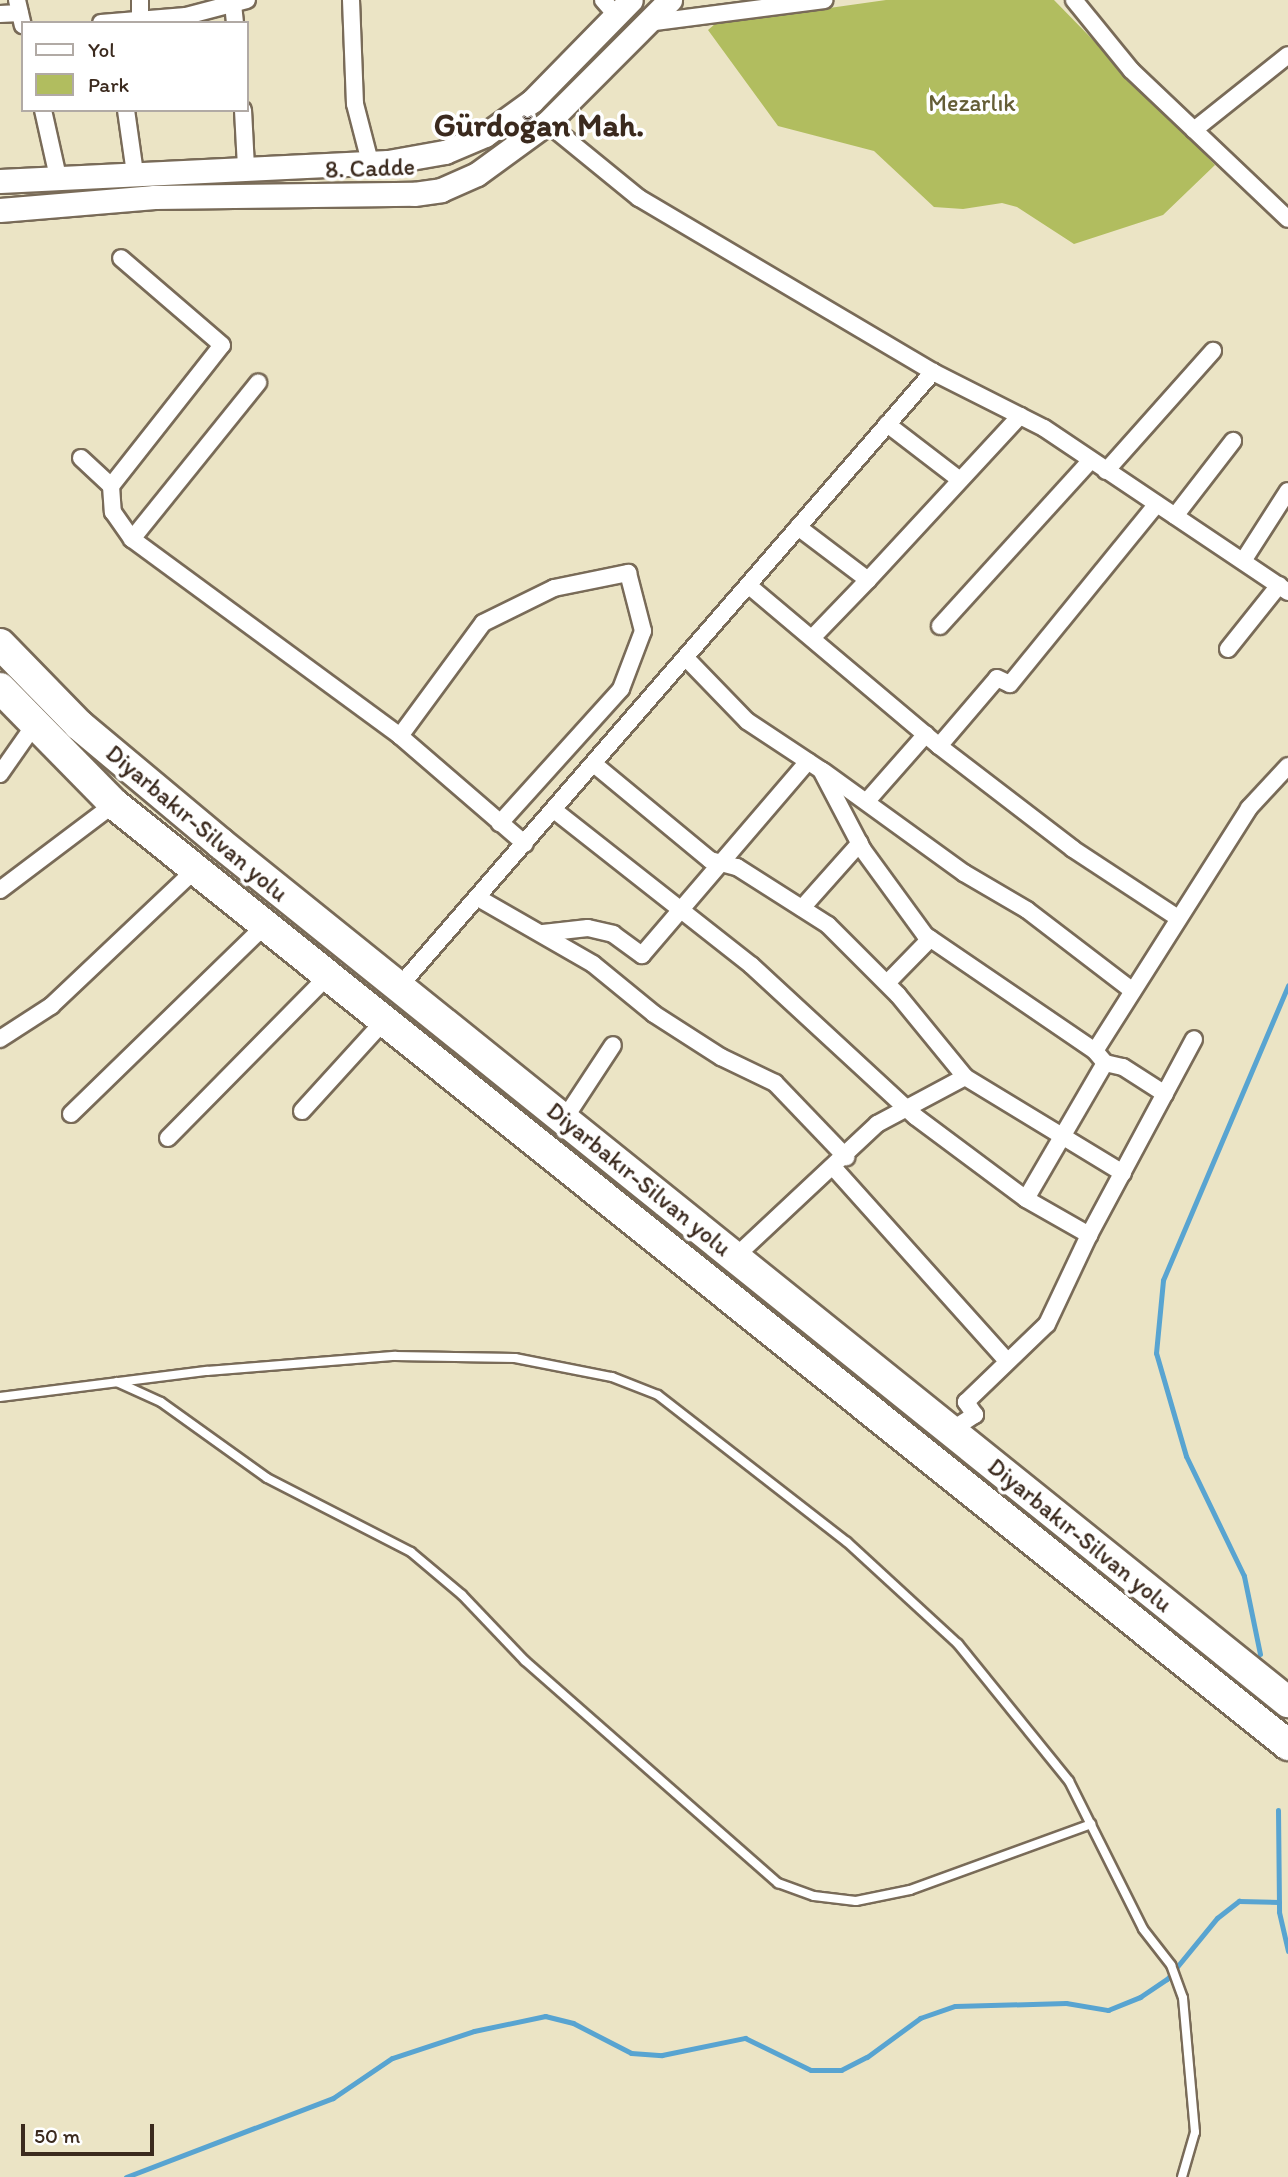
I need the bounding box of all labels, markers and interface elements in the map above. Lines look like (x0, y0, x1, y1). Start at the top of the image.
legend (21, 21, 248, 112)
text: Yol (88, 37, 115, 62)
text: Park (88, 72, 129, 97)
park label: Mezarlık (928, 89, 1016, 117)
district label: Gürdoğan Mah. (434, 106, 644, 144)
street label: 8. Cadde (325, 152, 415, 184)
street label: Diyarbakır-Silvan yolu (100, 738, 294, 908)
street label: Diyarbakır-Silvan yolu (541, 1096, 737, 1262)
street label: Diyarbakır-Silvan yolu (982, 1452, 1178, 1618)
scale bar (24, 2110, 158, 2154)
text: 50 m (34, 2123, 80, 2148)

